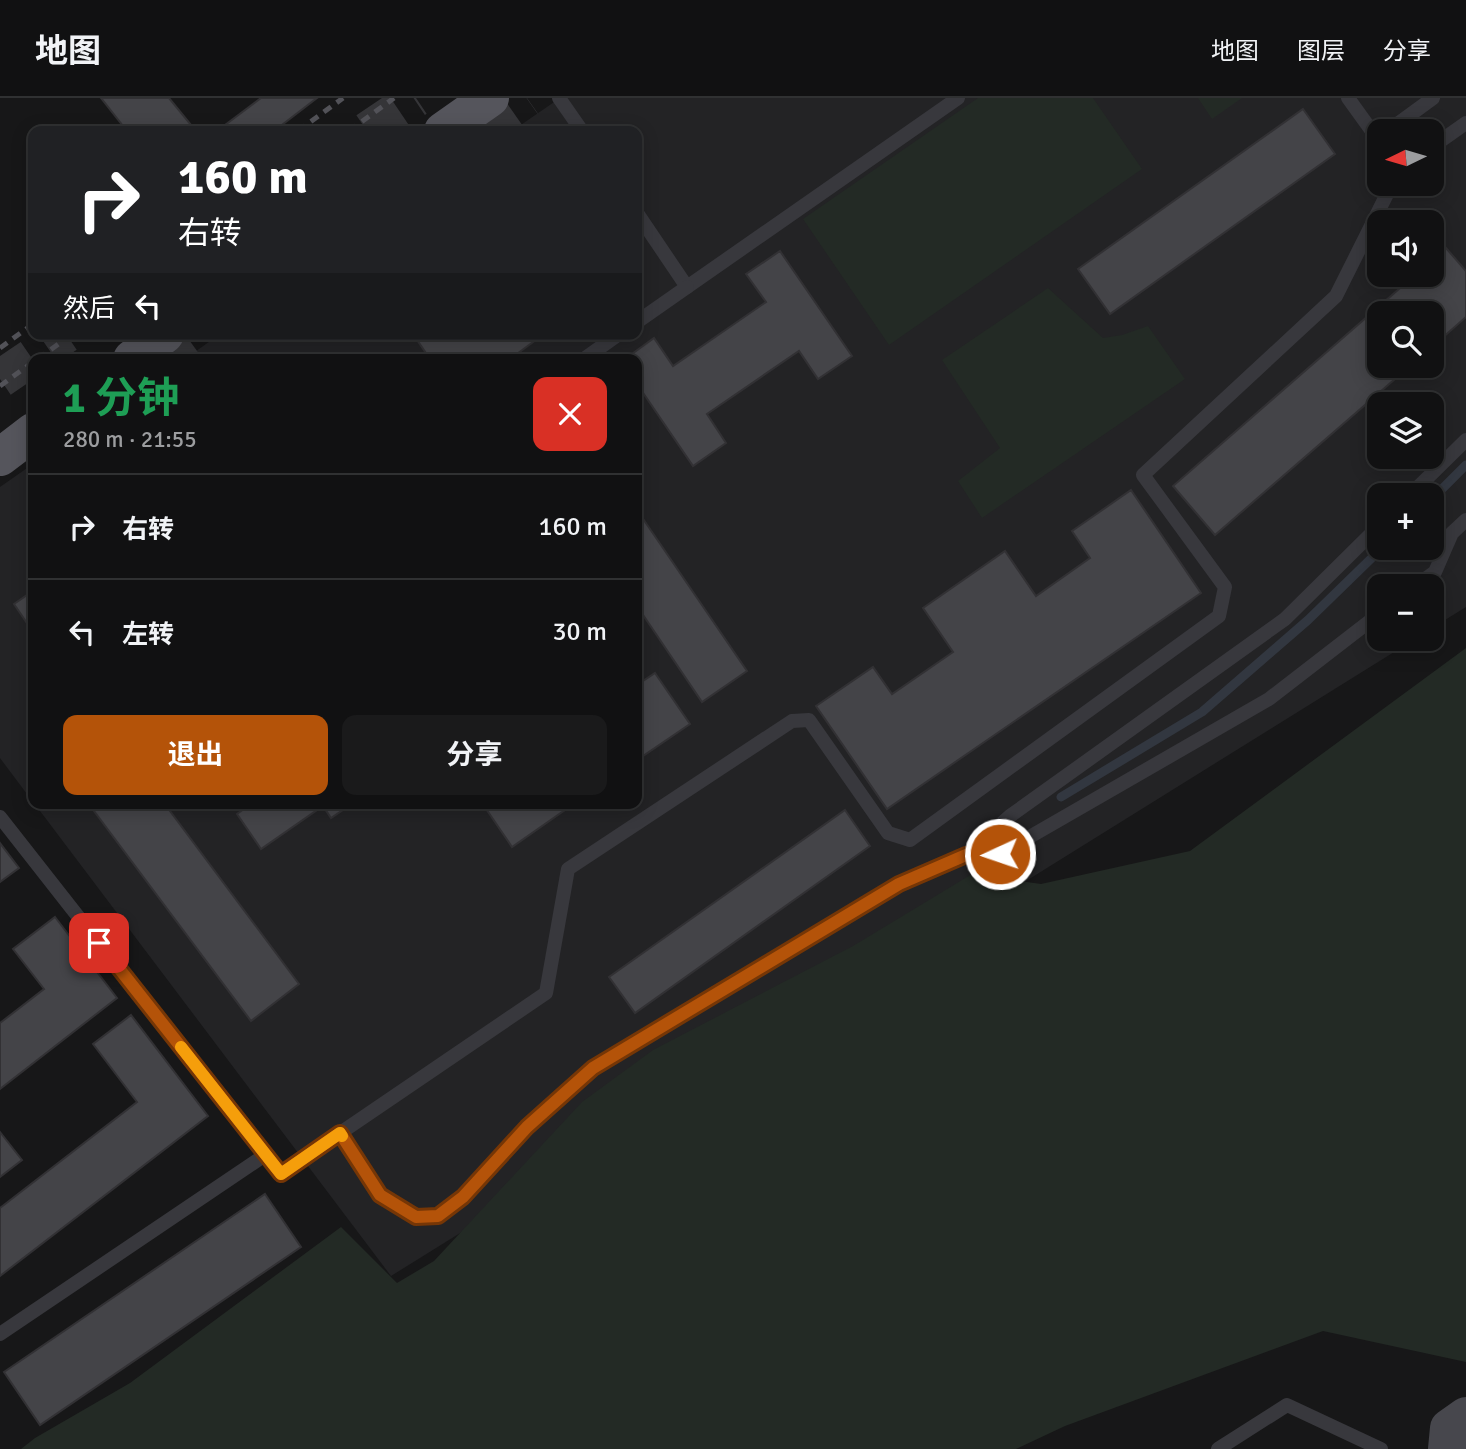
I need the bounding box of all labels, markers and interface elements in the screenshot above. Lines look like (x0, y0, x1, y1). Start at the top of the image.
text: 地图 (35, 31, 101, 72)
text: 地图 (1211, 36, 1259, 66)
text: 图层 (1297, 36, 1345, 66)
text: 分享 (1383, 36, 1431, 66)
north arrow (1367, 119, 1444, 196)
map controls (1367, 119, 1444, 651)
text: 160 m (178, 147, 308, 207)
icon: right (63, 154, 154, 245)
button: sound (1367, 210, 1444, 287)
text: 右转 (178, 214, 242, 253)
icon: left (129, 287, 167, 325)
text: 然后 (63, 293, 115, 325)
button: search (1367, 301, 1444, 378)
text: 1 分钟 (63, 373, 179, 424)
button: close (533, 377, 607, 451)
button: layers (1367, 392, 1444, 469)
text: 280 m · 21:55 (63, 425, 197, 454)
button: + (1367, 483, 1444, 560)
icon: right (63, 508, 101, 546)
text: 160 m (538, 511, 607, 543)
text: 右转 (122, 514, 174, 546)
button: − (1367, 574, 1444, 651)
icon: left (63, 613, 101, 651)
text: 30 m (552, 616, 607, 648)
text: 左转 (122, 619, 174, 651)
button: 退出 (63, 715, 328, 795)
button: 分享 (342, 715, 607, 795)
position arrow (963, 817, 1037, 891)
pin (69, 913, 129, 973)
icon: arrive (80, 924, 118, 962)

